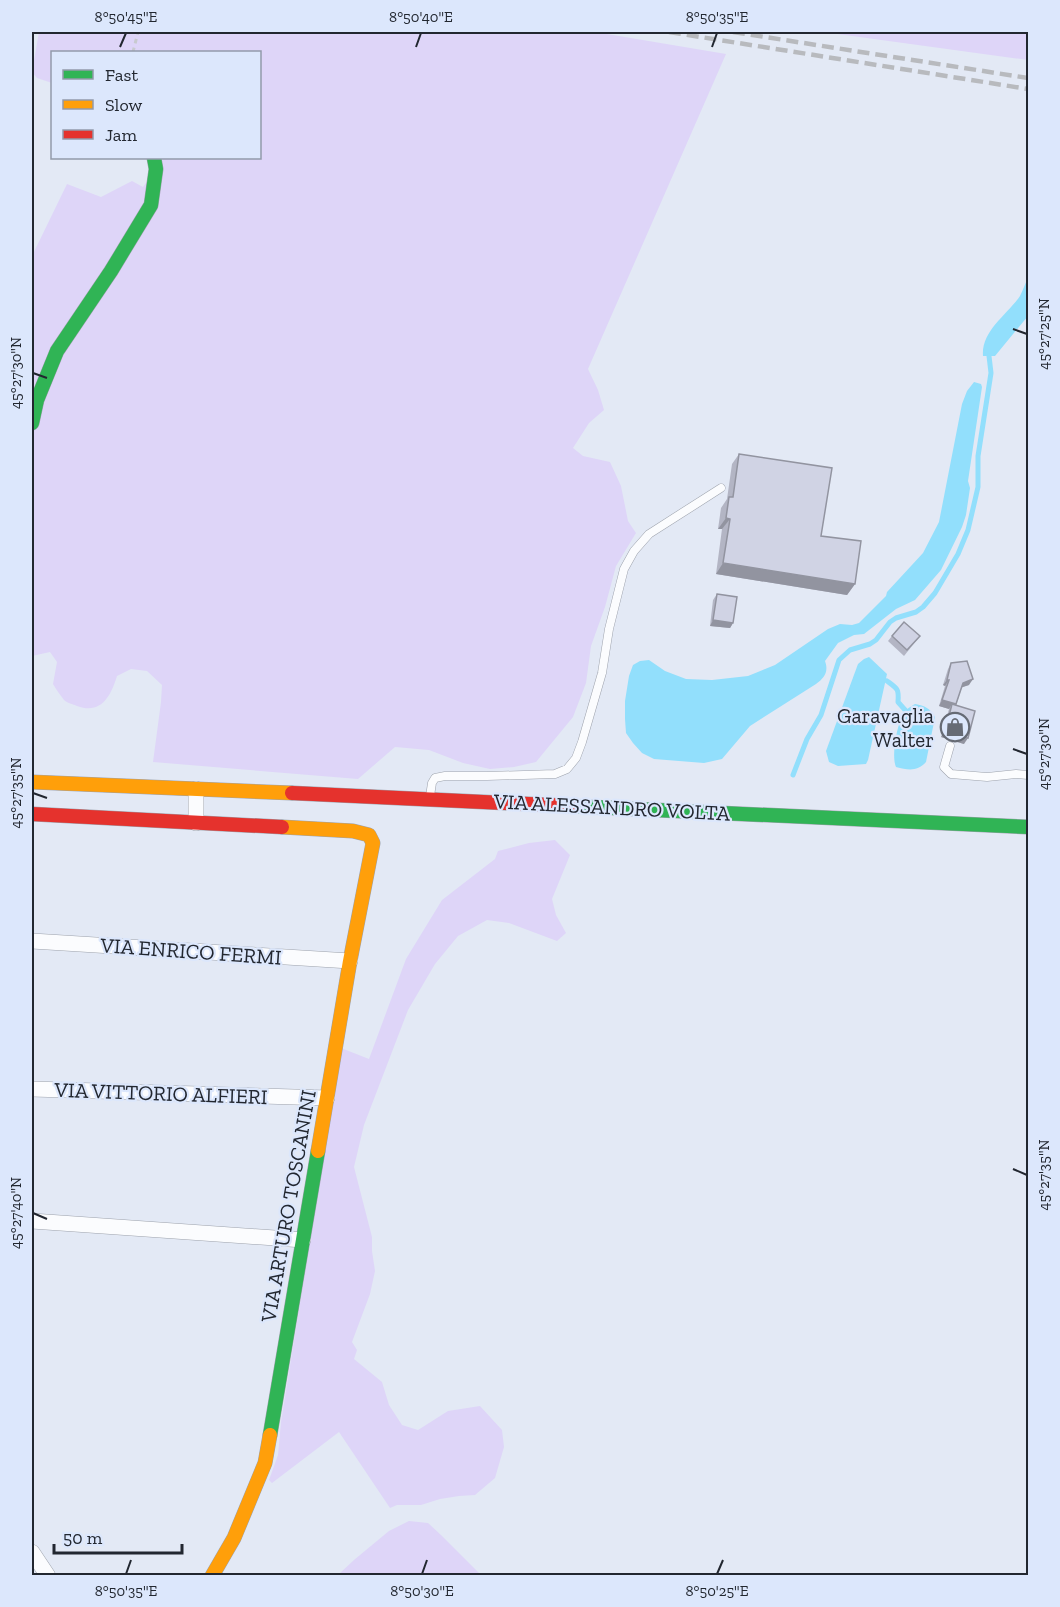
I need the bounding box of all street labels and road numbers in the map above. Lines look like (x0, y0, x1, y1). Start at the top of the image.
street label: VIA ALESSANDRO VOLTA (492, 788, 731, 826)
street label: VIA ENRICO FERMI (99, 932, 282, 970)
street label: VIA VITTORIO ALFIERI (53, 1077, 268, 1109)
street label: VIA ARTURO TOSCANINI (255, 1088, 321, 1325)

